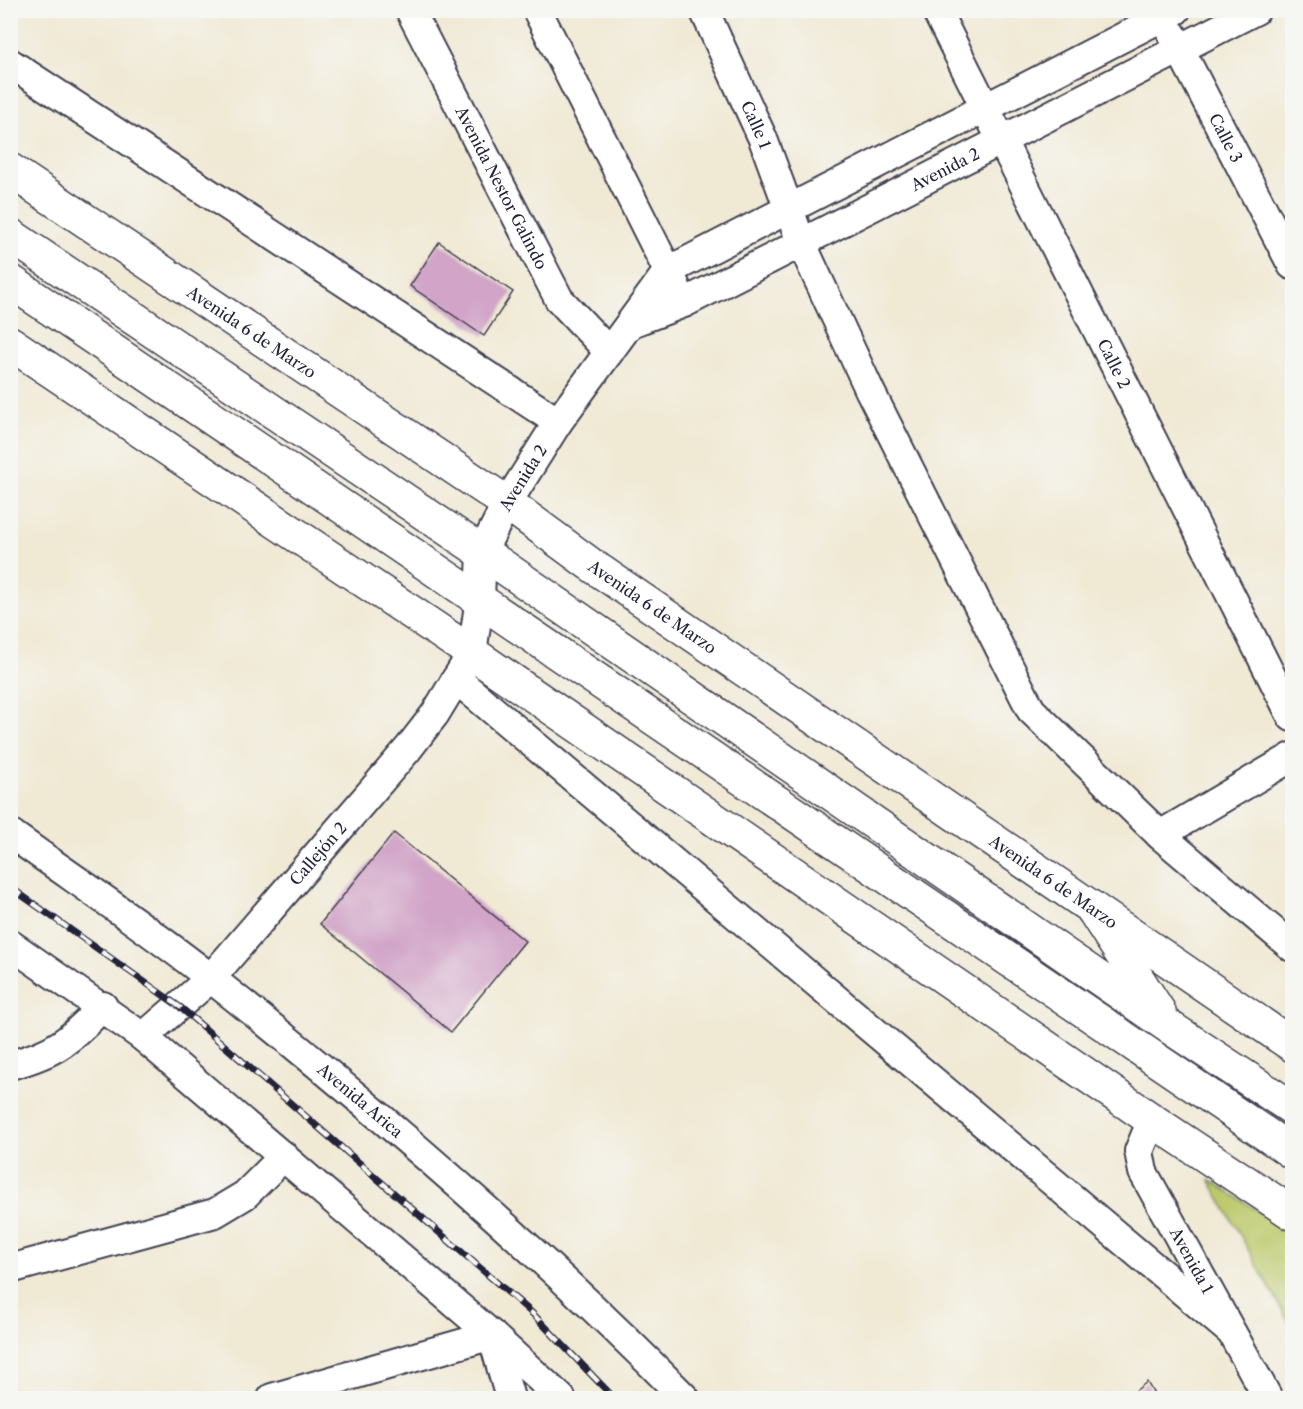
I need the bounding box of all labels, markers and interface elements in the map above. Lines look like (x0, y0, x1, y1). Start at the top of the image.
street label: Calle 1 (737, 98, 776, 151)
street label: Avenida Nestor Galindo (451, 102, 552, 273)
street label: Calle 3 (1205, 110, 1247, 166)
street label: Avenida 2 (907, 143, 983, 196)
street label: Avenida 6 de Marzo (183, 281, 320, 382)
street label: Calle 2 (1093, 336, 1135, 392)
street label: Avenida 2 (494, 441, 551, 515)
street label: Avenida 6 de Marzo (584, 555, 721, 658)
street label: Callejón 2 (285, 818, 351, 889)
street label: Avenida 6 de Marzo (985, 830, 1122, 933)
street label: Avenida Arica (313, 1058, 407, 1142)
street label: Avenida 1 (1165, 1223, 1218, 1297)

